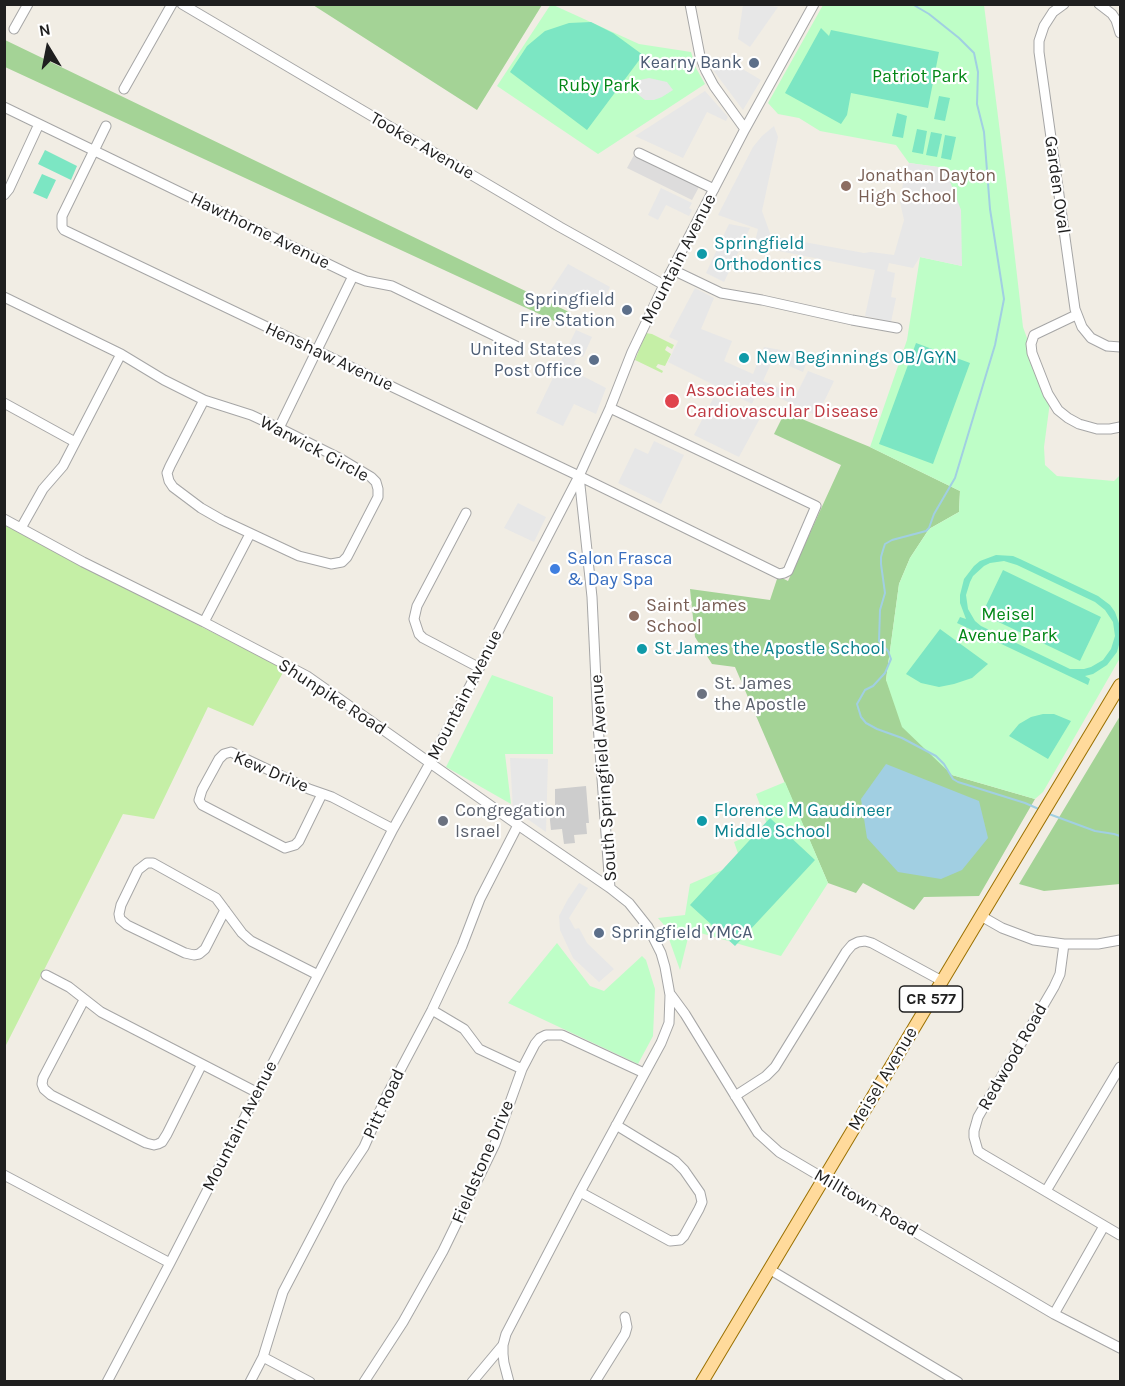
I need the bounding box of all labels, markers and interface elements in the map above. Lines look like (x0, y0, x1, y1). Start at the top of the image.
north arrow (18, 18, 78, 78)
text: N (37, 19, 52, 40)
place label: Kearny Bank (640, 52, 742, 74)
marker: Kearny Bank (747, 56, 761, 70)
park label: Patriot Park (872, 66, 968, 88)
park label: Ruby Park (558, 75, 640, 97)
street label: Tooker Avenue (366, 107, 478, 185)
street label: Garden Oval (1039, 135, 1075, 235)
place label: Jonathan Dayton High School (858, 165, 996, 207)
marker: Jonathan Dayton High School (839, 179, 853, 193)
street label: Hawthorne Avenue (187, 188, 333, 274)
street label: Mountain Avenue (637, 190, 721, 328)
place label: Springfield Orthodontics (714, 233, 822, 276)
marker: Springfield Orthodontics (695, 247, 709, 261)
place label: Springfield Fire Station (520, 289, 615, 332)
marker: Springfield Fire Station (620, 303, 634, 317)
street label: Henshaw Avenue (261, 318, 397, 396)
place label: United States Post Office (470, 339, 582, 382)
place label: New Beginnings OB/GYN (756, 347, 957, 369)
marker: New Beginnings OB/GYN (737, 351, 751, 365)
marker: United States Post Office (587, 353, 601, 367)
place label: Associates in Cardiovascular Disease (686, 380, 878, 422)
marker: Associates in Cardiovascular Disease (663, 392, 681, 410)
street label: Warwick Circle (256, 411, 372, 487)
place label: Salon Frasca & Day Spa (567, 548, 672, 590)
marker: Salon Frasca & Day Spa (548, 562, 562, 576)
place label: Saint James School (646, 595, 747, 638)
park label: Meisel Avenue Park (958, 604, 1058, 646)
marker: Saint James School (627, 609, 641, 623)
street label: Mountain Avenue (423, 626, 507, 764)
place label: St James the Apostle School (654, 638, 885, 660)
marker: St James the Apostle School (635, 642, 649, 656)
street label: Shunpike Road (274, 654, 390, 740)
place label: St. James the Apostle (714, 673, 806, 716)
street label: South Springfield Avenue (586, 674, 622, 882)
marker: St. James the Apostle (695, 687, 709, 701)
street label: Kew Drive (230, 747, 312, 797)
place label: Congregation Israel (455, 800, 566, 842)
place label: Florence M Gaudineer Middle School (714, 800, 892, 842)
marker: Congregation Israel (436, 814, 450, 828)
marker: Florence M Gaudineer Middle School (695, 814, 709, 828)
place label: Springfield YMCA (611, 922, 753, 944)
marker: Springfield YMCA (592, 926, 606, 940)
road number: CR 577 (900, 986, 962, 1012)
street label: Redwood Road (974, 1000, 1052, 1114)
street label: Meisel Avenue (844, 1023, 922, 1135)
street label: Mountain Avenue (198, 1057, 282, 1195)
street label: Pitt Road (358, 1066, 410, 1142)
street label: Fieldstone Drive (447, 1097, 519, 1227)
street label: Milltown Road (810, 1164, 922, 1242)

